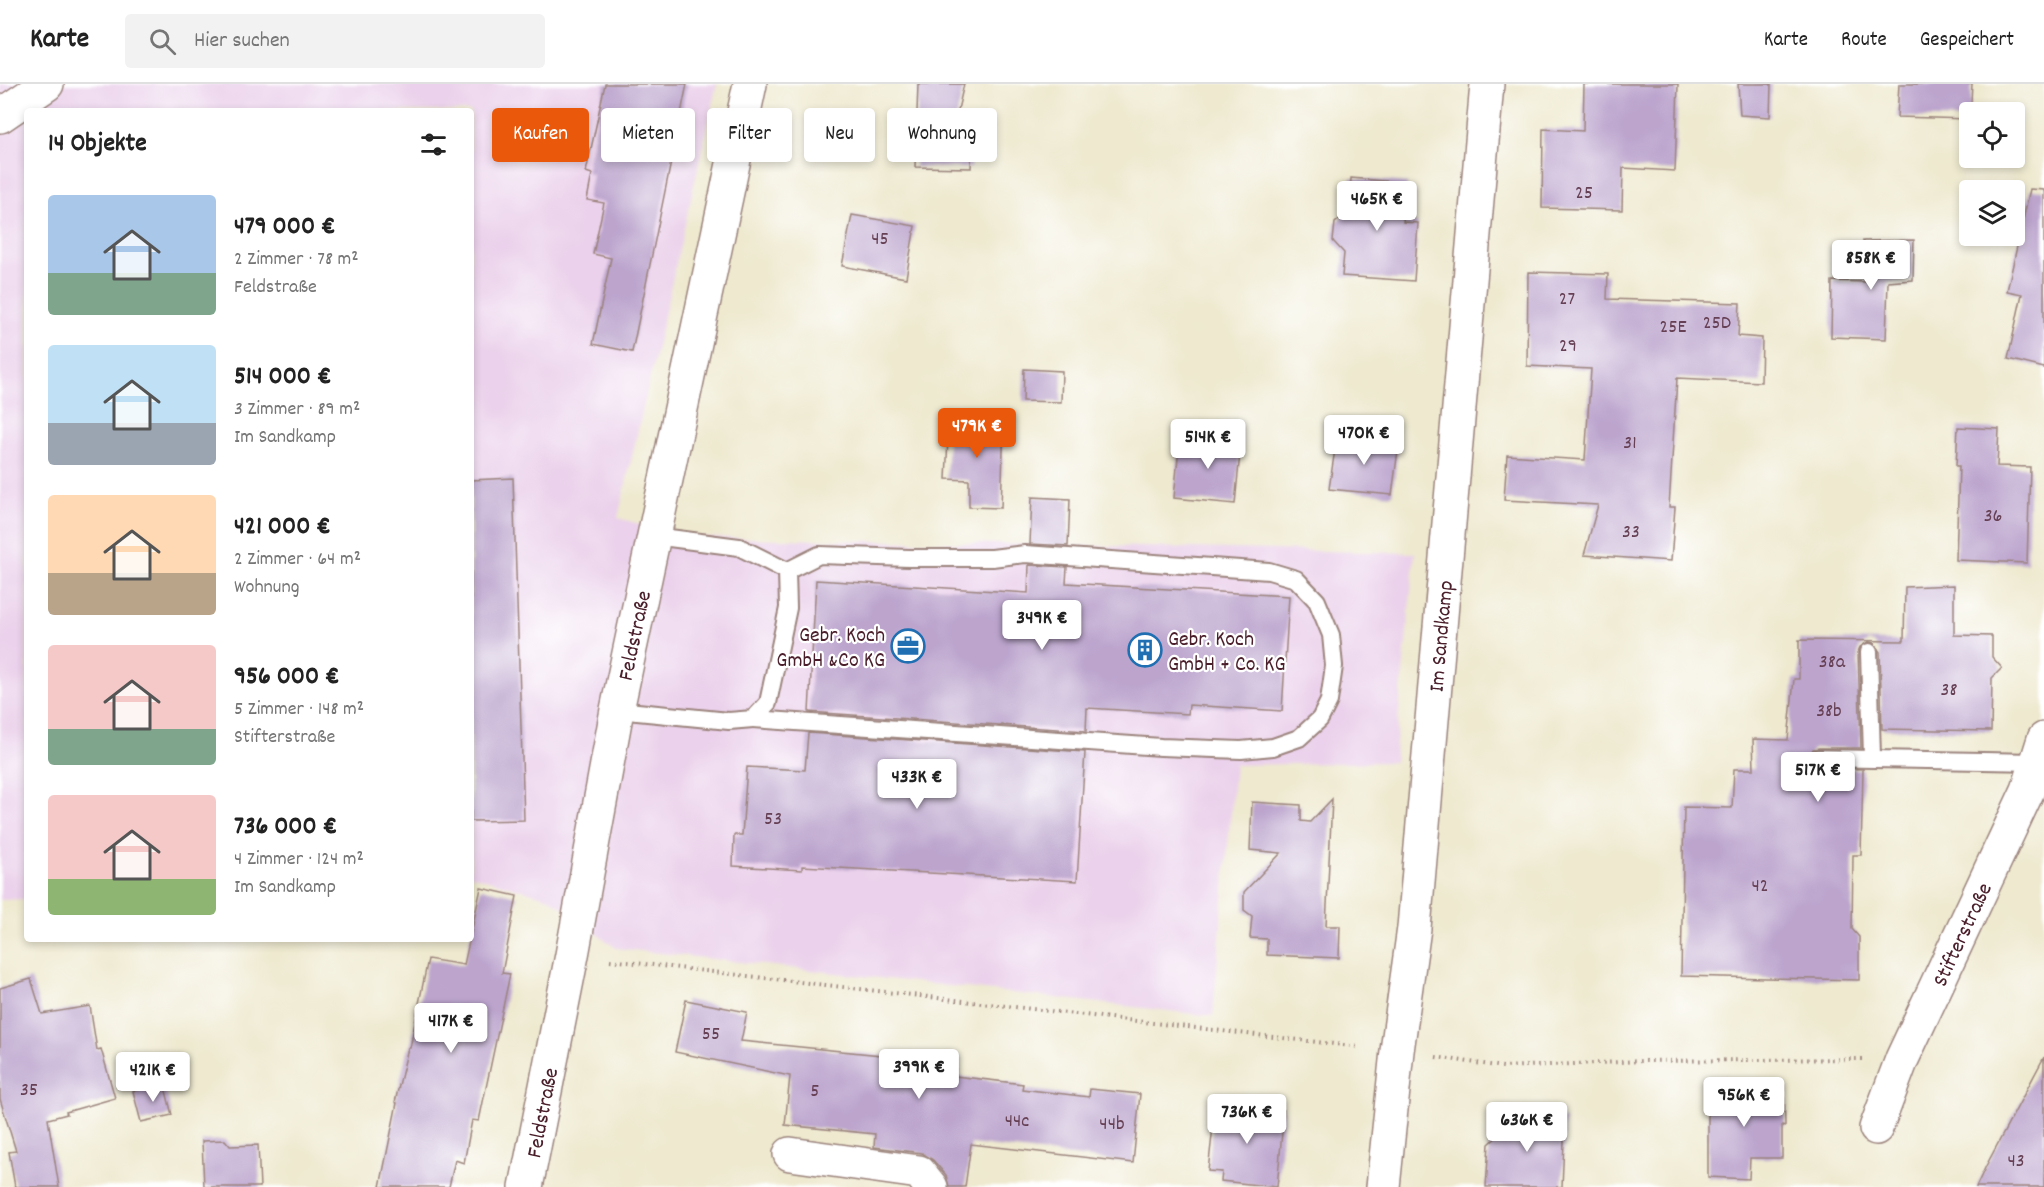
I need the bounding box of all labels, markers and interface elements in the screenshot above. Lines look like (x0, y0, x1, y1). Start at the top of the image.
search box (125, 14, 545, 68)
text: Karte (30, 21, 89, 61)
icon: search (146, 25, 179, 58)
text: Hier suchen (194, 26, 290, 57)
text: Karte (1764, 26, 1808, 56)
text: Route (1841, 26, 1887, 56)
text: Gespeichert (1920, 26, 2014, 56)
map controls (1959, 102, 2025, 246)
button: locate (1959, 102, 2025, 168)
chip: Kaufen (492, 108, 589, 162)
chip: Mieten (601, 108, 695, 162)
chip: Filter (707, 108, 792, 162)
chip: Neu (804, 108, 875, 162)
chip: Wohnung (887, 108, 997, 162)
text: 14 Objekte (48, 126, 147, 163)
icon: filters (417, 128, 450, 161)
house number: 25 (1575, 180, 1593, 208)
button: layers (1959, 180, 2025, 246)
pin: 465K € (1328, 181, 1426, 232)
text: 465K € (1351, 186, 1403, 214)
text: 479 000 € (234, 209, 336, 246)
icon: home (96, 219, 168, 291)
house number: 45 (871, 226, 889, 254)
pin: 858K € (1822, 240, 1920, 291)
text: 858K € (1846, 245, 1896, 273)
text: 2 Zimmer · 78 m² (234, 246, 359, 274)
text: Feldstraße (234, 274, 317, 302)
house number: 27 (1559, 286, 1575, 314)
house number: 25D (1703, 310, 1731, 338)
house number: 25E (1659, 314, 1687, 342)
house number: 29 (1559, 333, 1577, 361)
text: 514 000 € (234, 359, 331, 396)
icon: home (96, 369, 168, 441)
text: 3 Zimmer · 89 m² (234, 396, 360, 424)
pin: 479K € (928, 408, 1026, 459)
text: 479K € (952, 413, 1002, 441)
pin: 470K € (1315, 415, 1413, 466)
pin: 514K € (1159, 419, 1257, 470)
text: 470K € (1338, 420, 1390, 448)
text: Im Sandkamp (234, 424, 336, 452)
text: 514K € (1185, 424, 1231, 452)
house number: 31 (1623, 430, 1637, 458)
house number: 36 (1984, 503, 2002, 531)
text: 421 000 € (234, 509, 331, 546)
icon: home (96, 519, 168, 591)
house number: 33 (1622, 519, 1640, 547)
text: 2 Zimmer · 64 m² (234, 546, 361, 574)
text: Wohnung (234, 574, 299, 602)
street label: Im Sandkamp (1422, 579, 1463, 693)
street label: Feldstraße (612, 588, 661, 684)
pin: 349K € (993, 600, 1091, 651)
text: 349K € (1016, 605, 1068, 633)
place label: Gebr. Koch GmbH &Co KG (776, 621, 885, 677)
place label: Gebr. Koch GmbH + Co. KG (1168, 625, 1286, 681)
office icon: Gebr. Koch GmbH &Co KG (890, 628, 926, 664)
building icon: Gebr. Koch GmbH + Co. KG (1127, 632, 1163, 668)
house number: 38a (1819, 649, 1846, 677)
text: 956 000 € (234, 659, 340, 696)
icon: home (96, 669, 168, 741)
house number: 38 (1941, 677, 1957, 705)
text: 5 Zimmer · 148 m² (234, 696, 364, 724)
house number: 38b (1816, 698, 1842, 726)
text: Stifterstraße (234, 724, 335, 752)
pin: 517K € (1769, 752, 1867, 803)
text: 517K € (1795, 757, 1841, 785)
pin: 433K € (868, 759, 966, 810)
text: 433K € (891, 764, 943, 792)
house number: 53 (764, 806, 782, 834)
text: 736 000 € (234, 809, 337, 846)
icon: home (96, 819, 168, 891)
text: 4 Zimmer · 124 m² (234, 846, 364, 874)
house number: 42 (1751, 873, 1769, 901)
text: Im Sandkamp (234, 874, 336, 902)
street label: Stifterstraße (1926, 878, 2002, 992)
pin: 417K € (402, 1003, 500, 1054)
text: 417K € (428, 1008, 474, 1036)
house number: 55 (702, 1021, 720, 1049)
pin: 399K € (870, 1049, 968, 1100)
pin: 421K € (104, 1052, 202, 1103)
text: 399K € (893, 1054, 945, 1082)
text: 421K € (130, 1057, 176, 1085)
street label: Feldstraße (520, 1065, 568, 1161)
house number: 35 (20, 1077, 38, 1105)
pin: 956K € (1695, 1077, 1793, 1128)
house number: 5 (810, 1078, 820, 1106)
text: 956K € (1717, 1082, 1771, 1110)
pin: 736K € (1198, 1094, 1296, 1145)
text: 736K € (1221, 1099, 1273, 1127)
pin: 636K € (1478, 1102, 1576, 1153)
text: 636K € (1500, 1107, 1554, 1135)
house number: 44c (1005, 1108, 1029, 1136)
house number: 44b (1099, 1111, 1125, 1139)
house number: 43 (2007, 1148, 2025, 1176)

